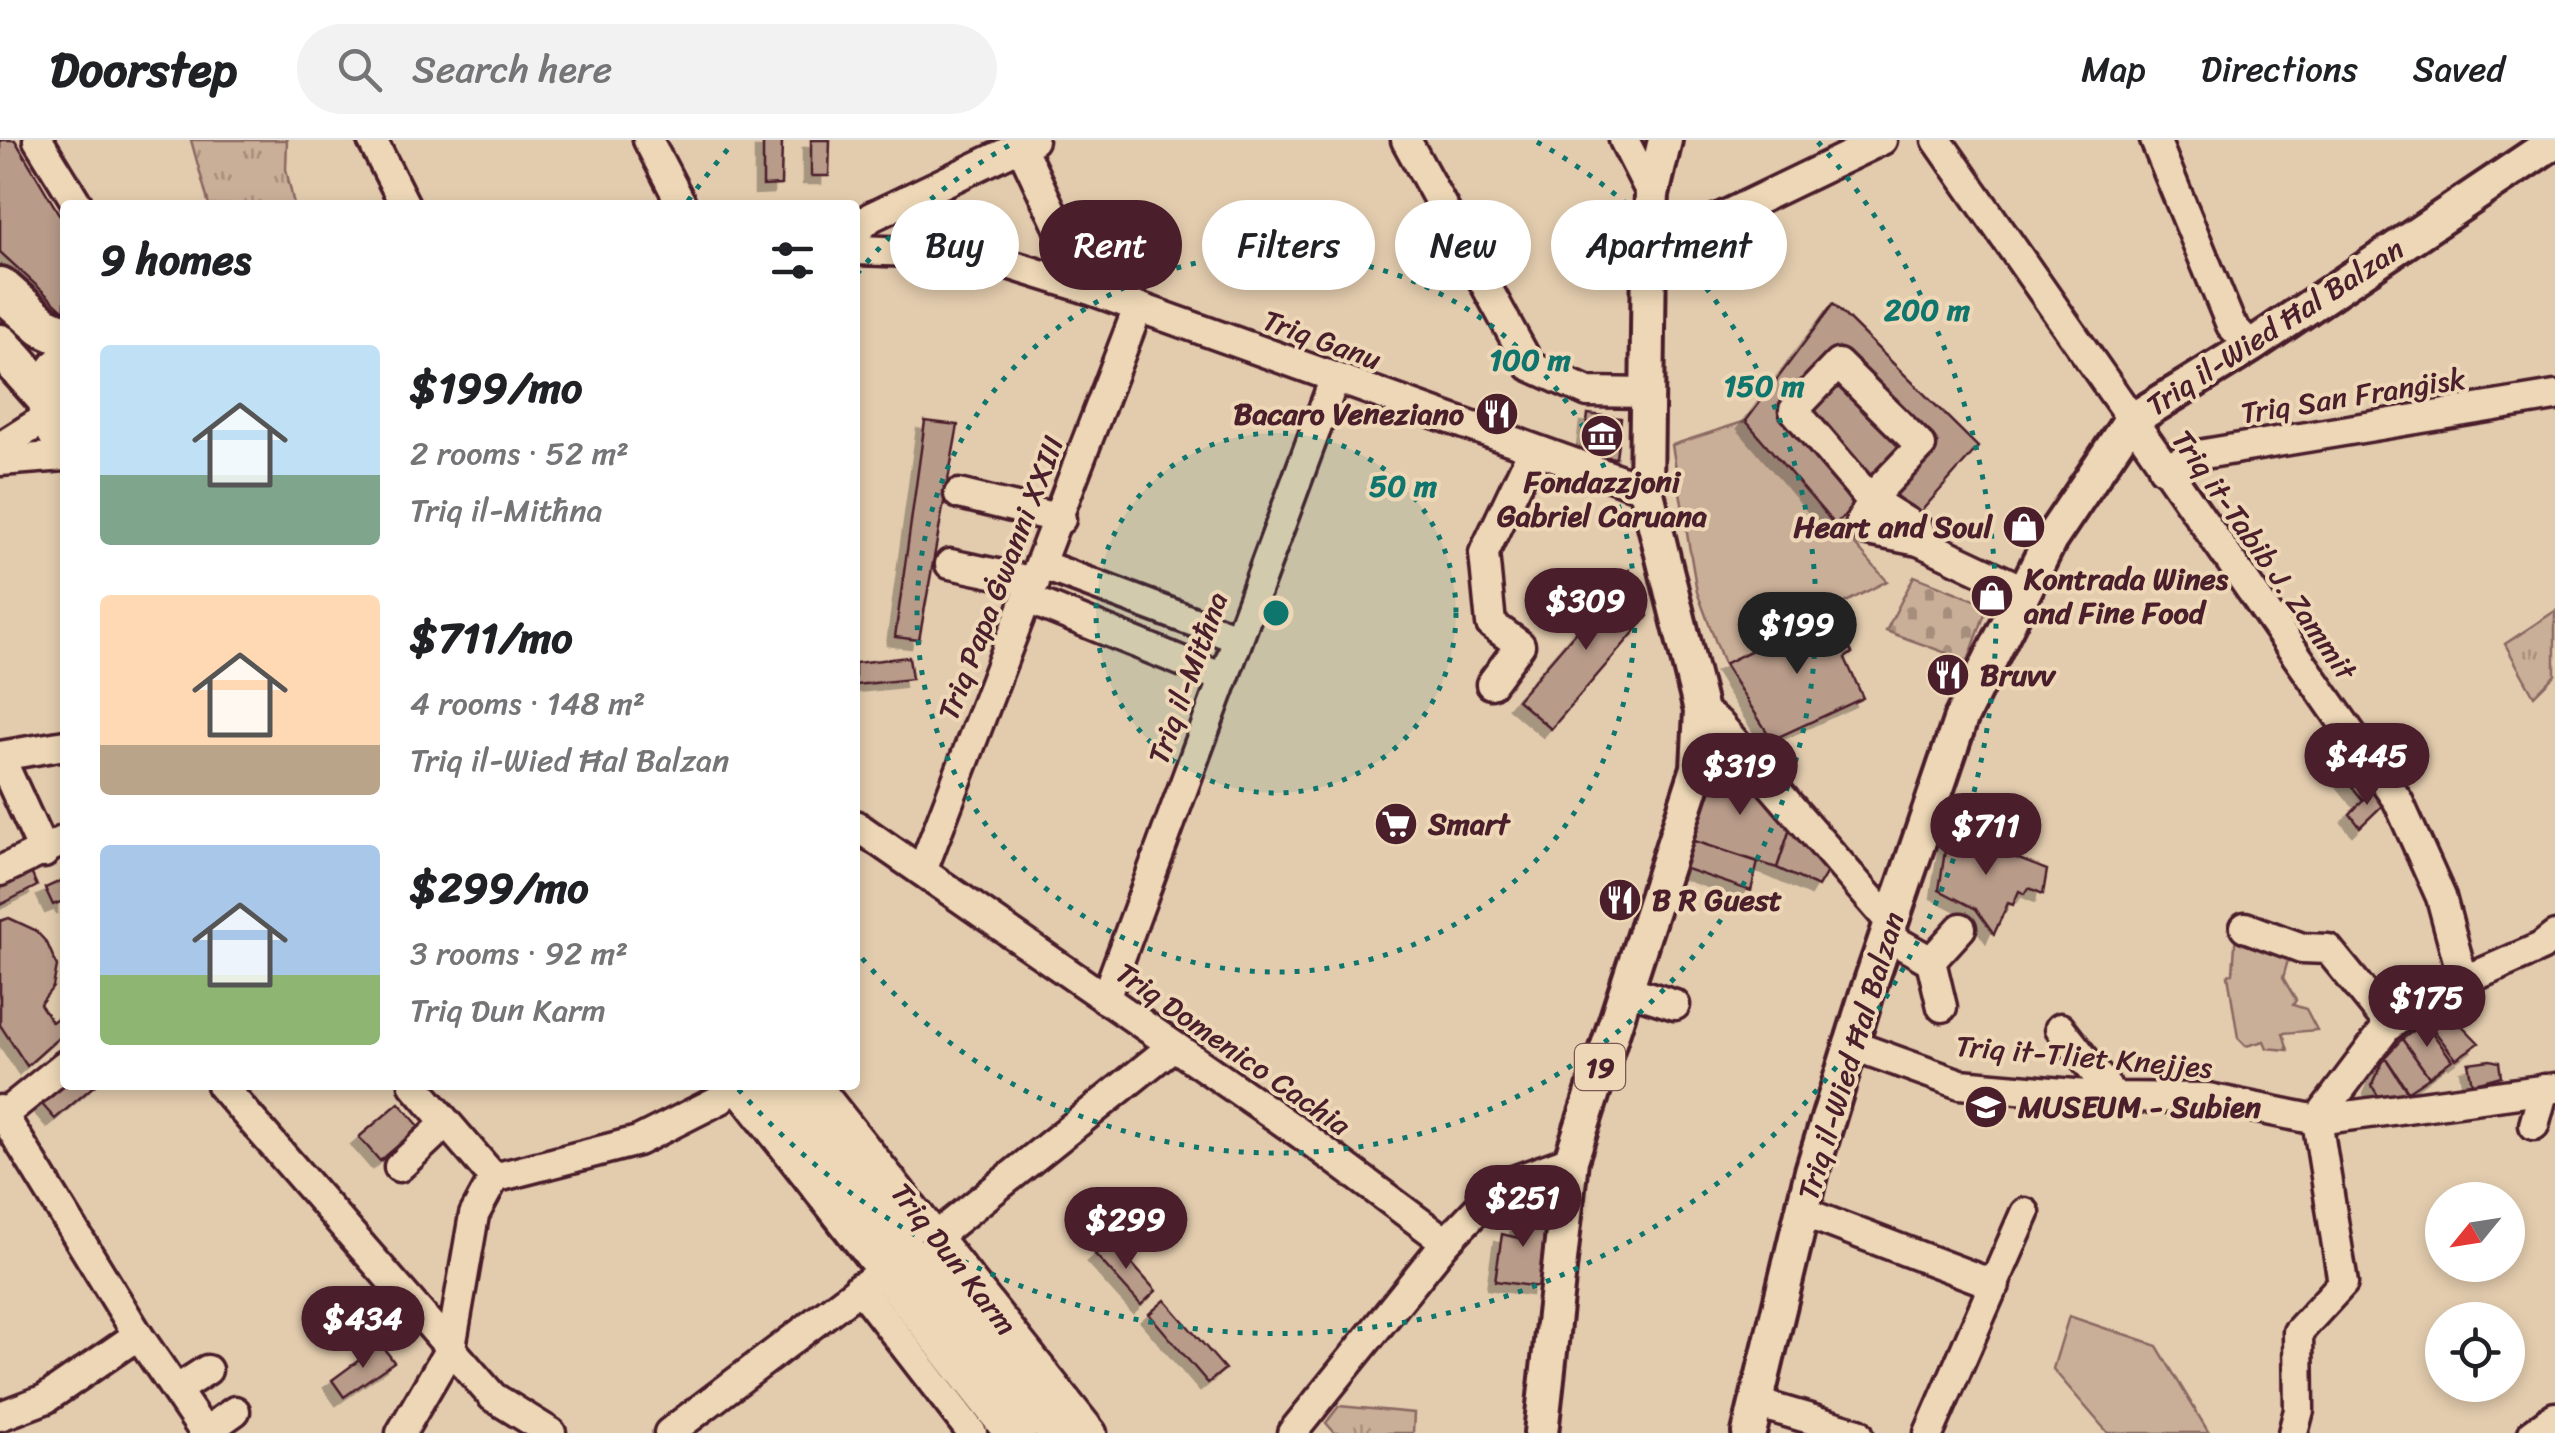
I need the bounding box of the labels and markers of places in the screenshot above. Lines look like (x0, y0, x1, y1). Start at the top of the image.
place label: Bacaro Veneziano (1233, 387, 1465, 441)
restaurant icon: Bacaro Veneziano (1474, 391, 1520, 437)
museum icon: Fondazzjoni Gabriel Caruana (1579, 413, 1625, 459)
place label: Fondazzjoni Gabriel Caruana (1497, 455, 1707, 543)
place label: Heart and Soul (1793, 500, 1993, 554)
shop icon: Heart and Soul (2001, 504, 2047, 550)
place label: Kontrada Wines and Fine Food (2023, 552, 2229, 640)
pin: $309 (1527, 568, 1645, 653)
shop icon: Kontrada Wines and Fine Food (1969, 573, 2015, 619)
pin: $199 (1738, 592, 1856, 677)
centre of rings (1258, 595, 1294, 631)
place label: Bruvv (1980, 648, 2057, 702)
restaurant icon: Bruvv (1925, 652, 1971, 698)
pin: $445 (2308, 723, 2426, 808)
pin: $319 (1681, 733, 1799, 818)
pin: $711 (1927, 793, 2045, 878)
place label: Smart (1427, 797, 1511, 851)
supermarket icon: Smart (1373, 801, 1419, 847)
place label: B R Guest (1652, 873, 1782, 927)
restaurant icon: B R Guest (1597, 877, 1643, 923)
pin: $175 (2368, 965, 2486, 1050)
place label: MUSEUM - Subien (2017, 1080, 2262, 1134)
school or university icon: MUSEUM - Subien (1963, 1084, 2009, 1130)
pin: $251 (1464, 1165, 1582, 1250)
pin: $299 (1067, 1187, 1185, 1272)
pin: $434 (304, 1286, 422, 1371)

